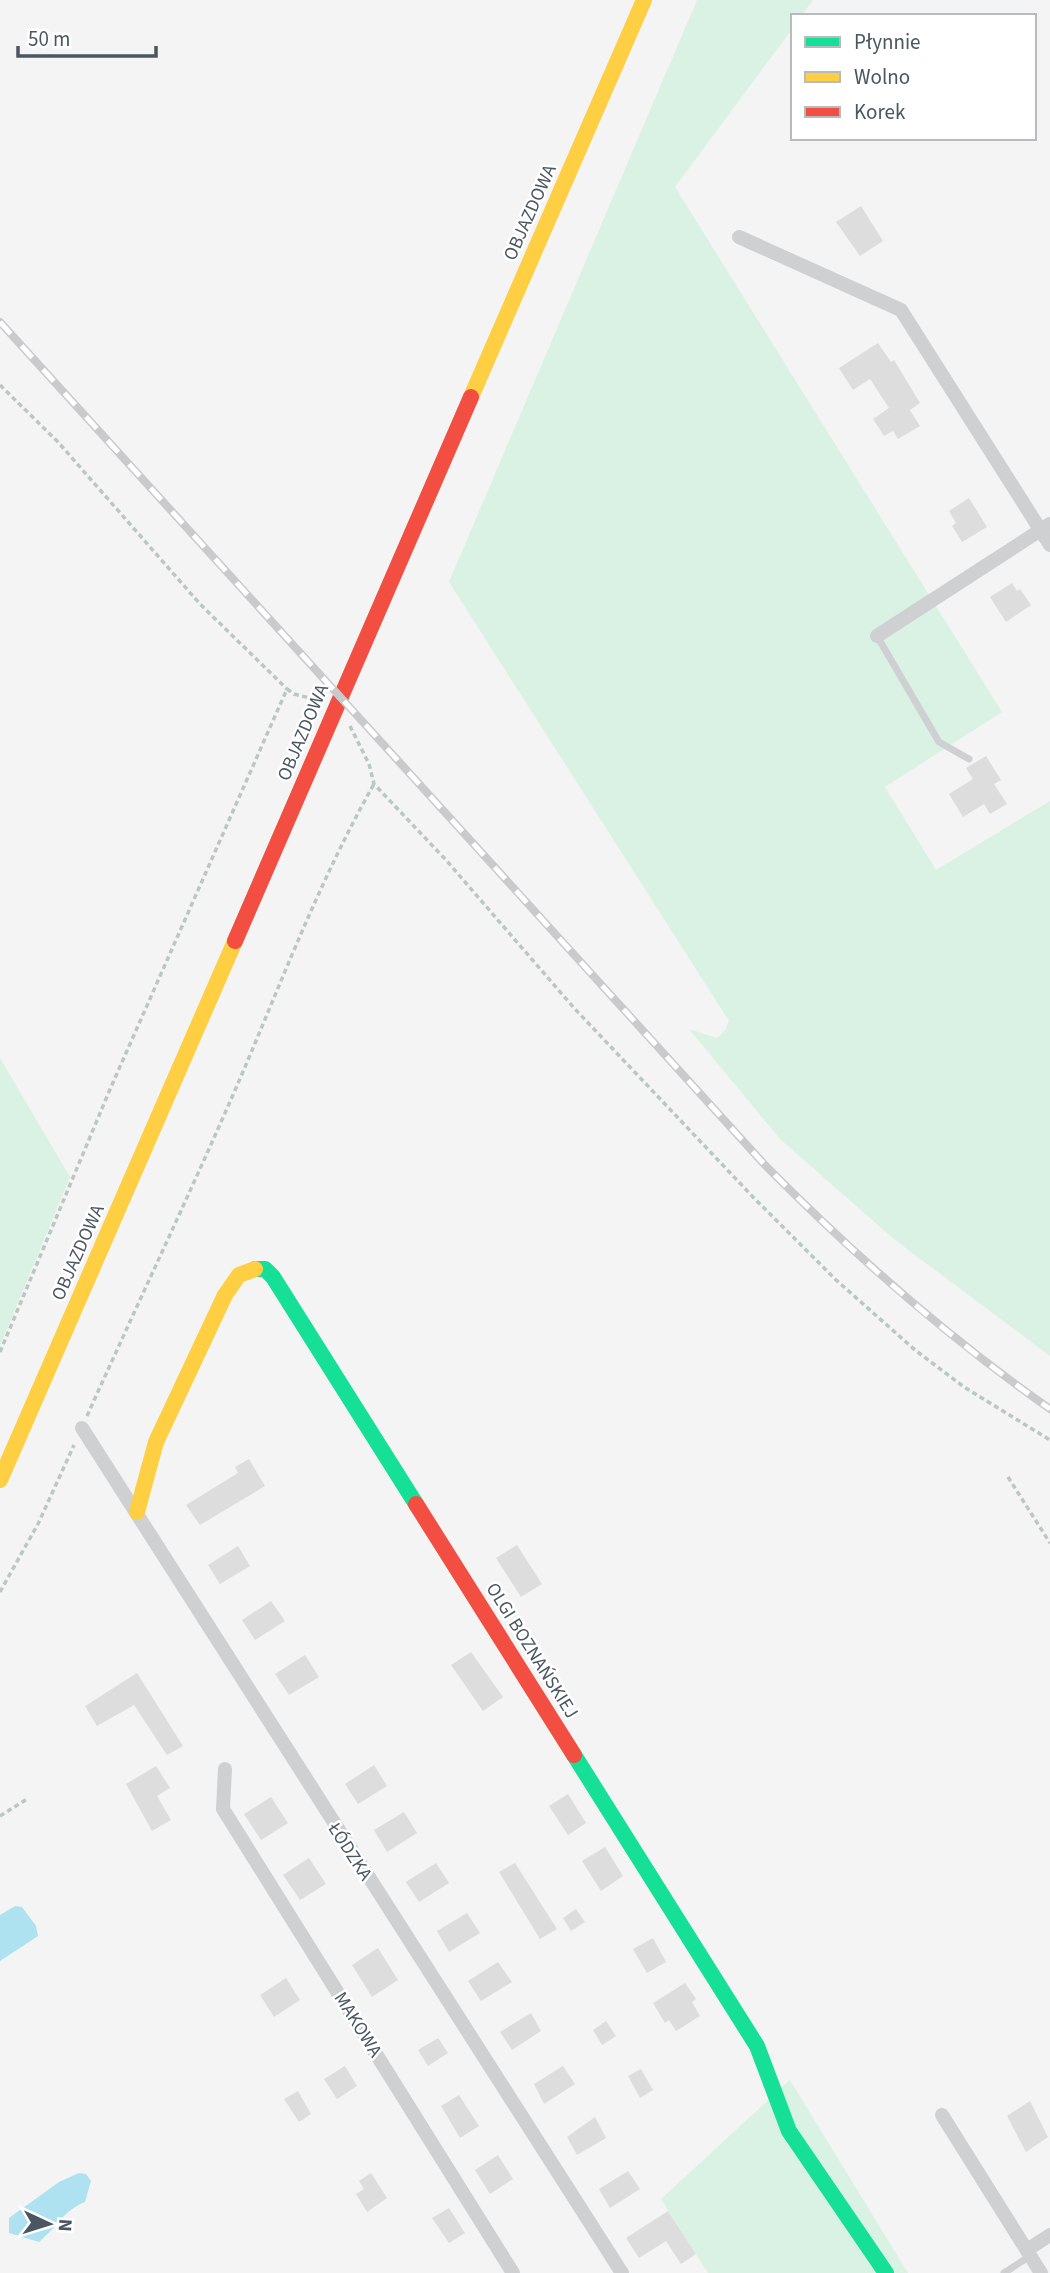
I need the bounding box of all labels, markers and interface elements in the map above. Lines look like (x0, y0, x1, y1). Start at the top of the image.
scale bar (18, 14, 156, 58)
legend (791, 14, 1036, 140)
text: 50 m (28, 24, 70, 54)
text: Płynnie (854, 27, 921, 57)
text: Wolno (854, 62, 910, 92)
text: Korek (854, 97, 906, 127)
street label: OBJAZDOWA (497, 160, 564, 265)
street label: OBJAZDOWA (271, 680, 336, 785)
street label: OBJAZDOWA (45, 1200, 112, 1305)
street label: OLGI BOZNAŃSKIEJ (479, 1578, 584, 1724)
street label: ŁÓDZKA (320, 1817, 379, 1887)
street label: MAKOWA (327, 1987, 389, 2063)
north arrow (14, 2189, 84, 2259)
text: N (51, 2218, 78, 2232)

